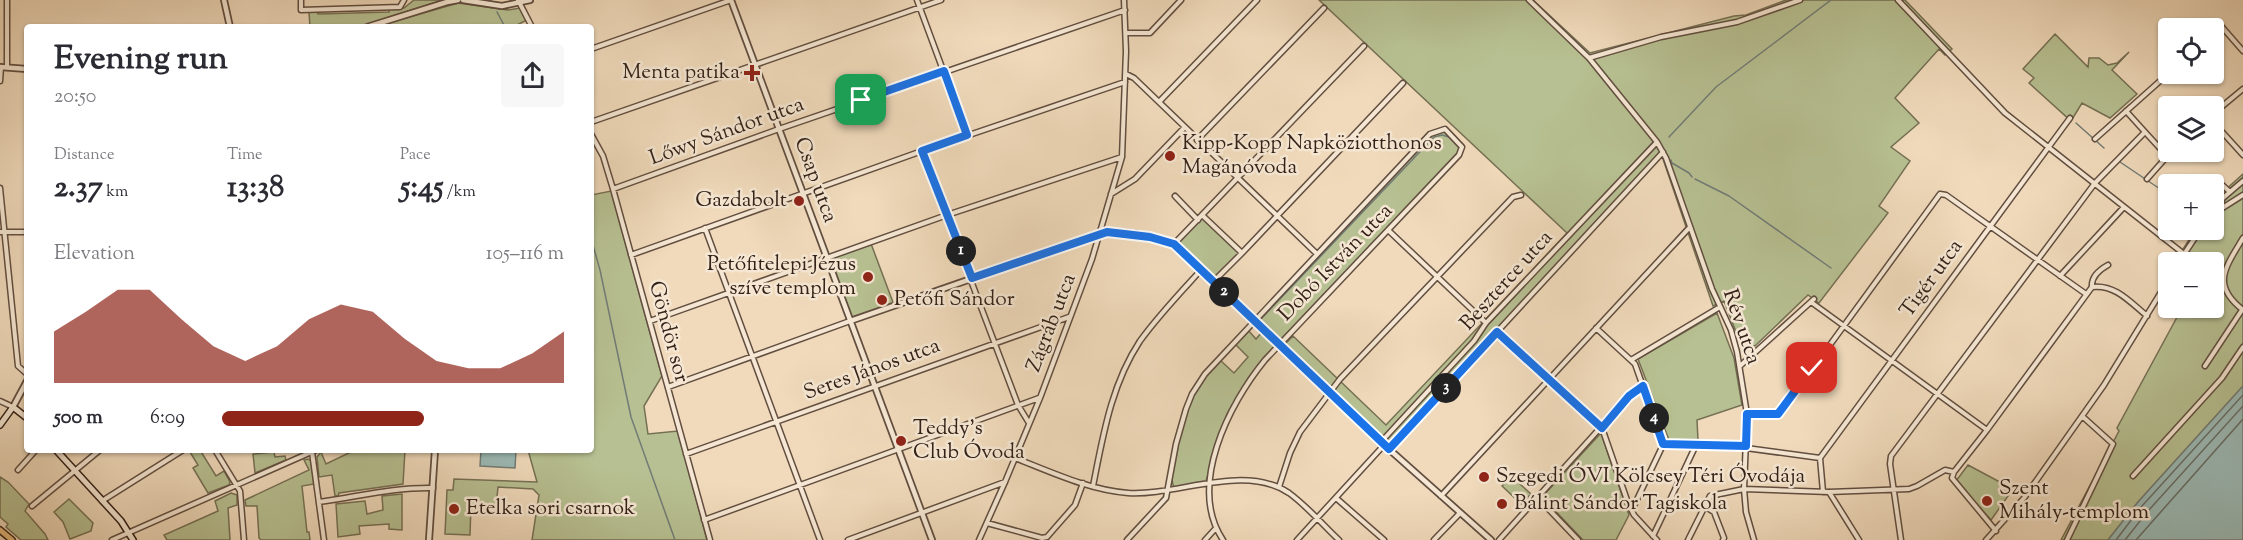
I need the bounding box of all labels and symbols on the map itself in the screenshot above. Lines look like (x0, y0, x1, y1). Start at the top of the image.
place label: Menta patika (622, 58, 740, 88)
marker: Menta patika (745, 66, 759, 80)
pin (835, 74, 886, 125)
street label: Lőwy Sándor utca (646, 90, 809, 174)
place label: Kipp-Kopp Napköziotthonos Magánóvoda (1182, 129, 1442, 183)
street label: Csap utca (786, 133, 844, 227)
marker: Kipp-Kopp Napköziotthonos Magánóvoda (1163, 149, 1177, 163)
place label: Gazdabolt (695, 186, 787, 216)
marker: Gazdabolt (792, 194, 806, 208)
street label: Dobó István utca (1272, 197, 1400, 329)
street label: Beszterce utca (1454, 224, 1561, 338)
street label: Tigér utca (1893, 233, 1971, 324)
pin: 1 (946, 236, 976, 266)
place label: Petőfitelepi Jézus szíve templom (707, 250, 856, 304)
street label: Zágráb utca (1020, 269, 1085, 377)
marker: Petőfitelepi Jézus szíve templom (861, 270, 875, 284)
pin: 2 (1209, 277, 1239, 307)
street label: Göndör sor (640, 278, 696, 386)
place label: Petőfi Sándor (894, 285, 1015, 315)
street label: Rév utca (1714, 285, 1768, 369)
marker: Petőfi Sándor (875, 293, 889, 307)
street label: Seres János utca (800, 331, 945, 409)
pin (1786, 342, 1837, 393)
pin: 3 (1431, 373, 1461, 403)
pin: 4 (1639, 403, 1669, 433)
place label: Teddy's Club Óvoda (913, 414, 1025, 468)
marker: Teddy's Club Óvoda (894, 434, 908, 448)
place label: Szegedi ÓVI Kölcsey Téri Óvodája (1496, 462, 1806, 492)
marker: Szegedi ÓVI Kölcsey Téri Óvodája (1477, 470, 1491, 484)
place label: Szent Mihály-templom (1999, 474, 2149, 528)
place label: Bálint Sándor Tagiskola (1514, 489, 1728, 519)
place label: Etelka sori csarnok (466, 494, 636, 524)
marker: Szent Mihály-templom (1980, 494, 1994, 508)
marker: Bálint Sándor Tagiskola (1495, 497, 1509, 511)
marker: Etelka sori csarnok (447, 502, 461, 516)

